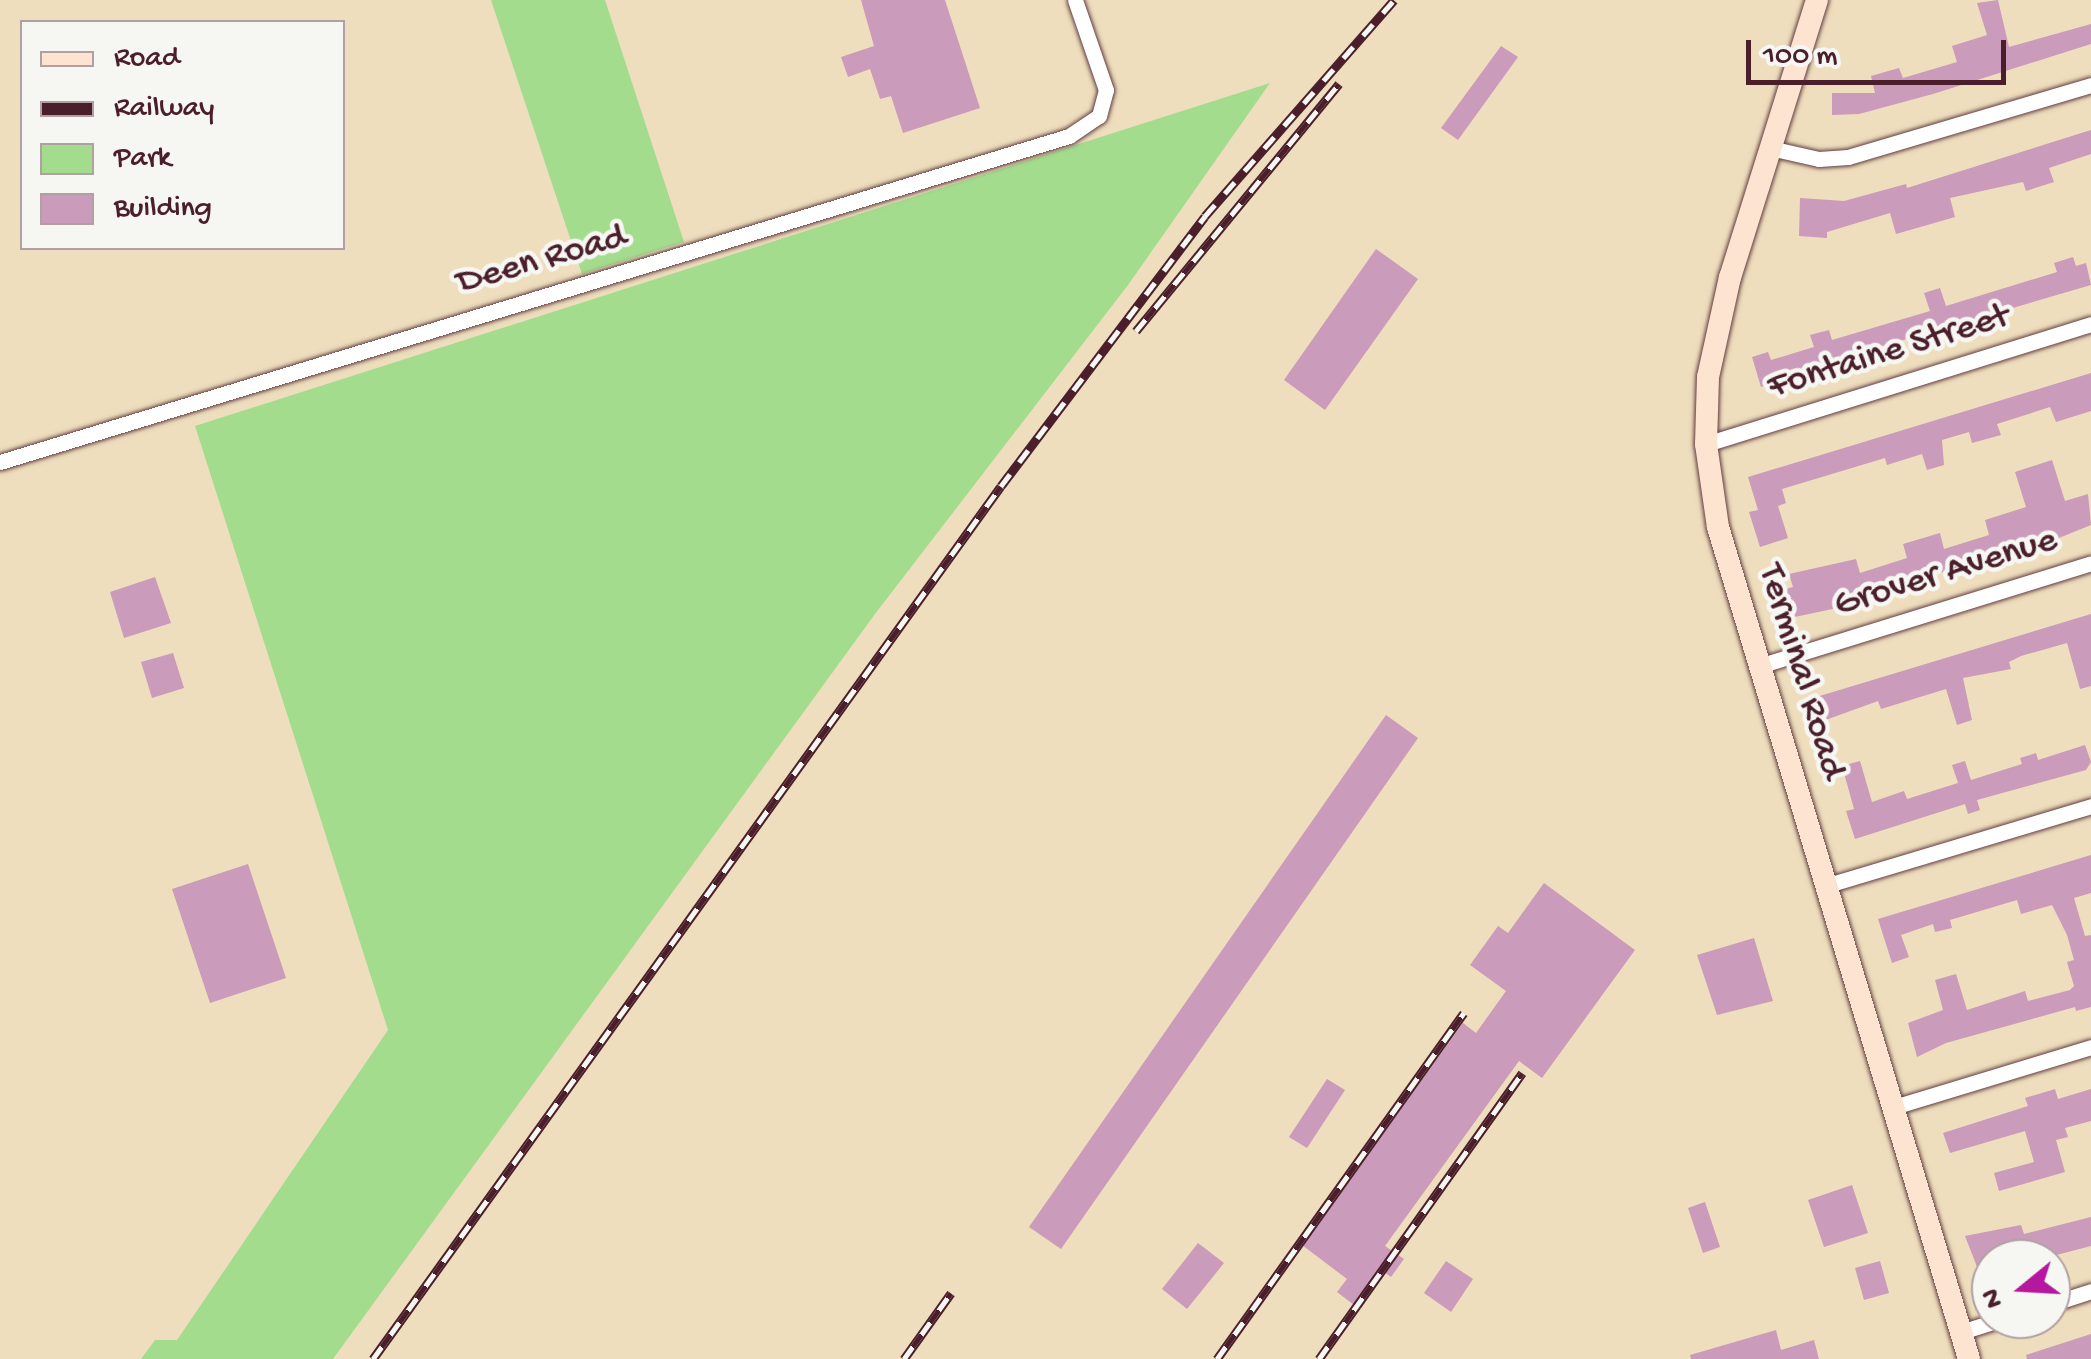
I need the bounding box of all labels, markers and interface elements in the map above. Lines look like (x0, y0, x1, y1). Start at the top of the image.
legend (20, 20, 345, 250)
scale bar (1751, 20, 2011, 82)
text: 100 m (1763, 40, 1838, 75)
text: Road (114, 42, 180, 77)
text: Railway (114, 92, 214, 127)
text: Park (114, 142, 171, 177)
text: Building (114, 192, 212, 227)
street label: Deen Road (452, 215, 632, 307)
street label: Fontaine Street (1763, 295, 2015, 411)
street label: Grover Avenue (1829, 519, 2063, 629)
street label: Terminal Road (1746, 559, 1854, 785)
north arrow (1971, 1239, 2071, 1339)
text: N (1975, 1284, 2012, 1312)

